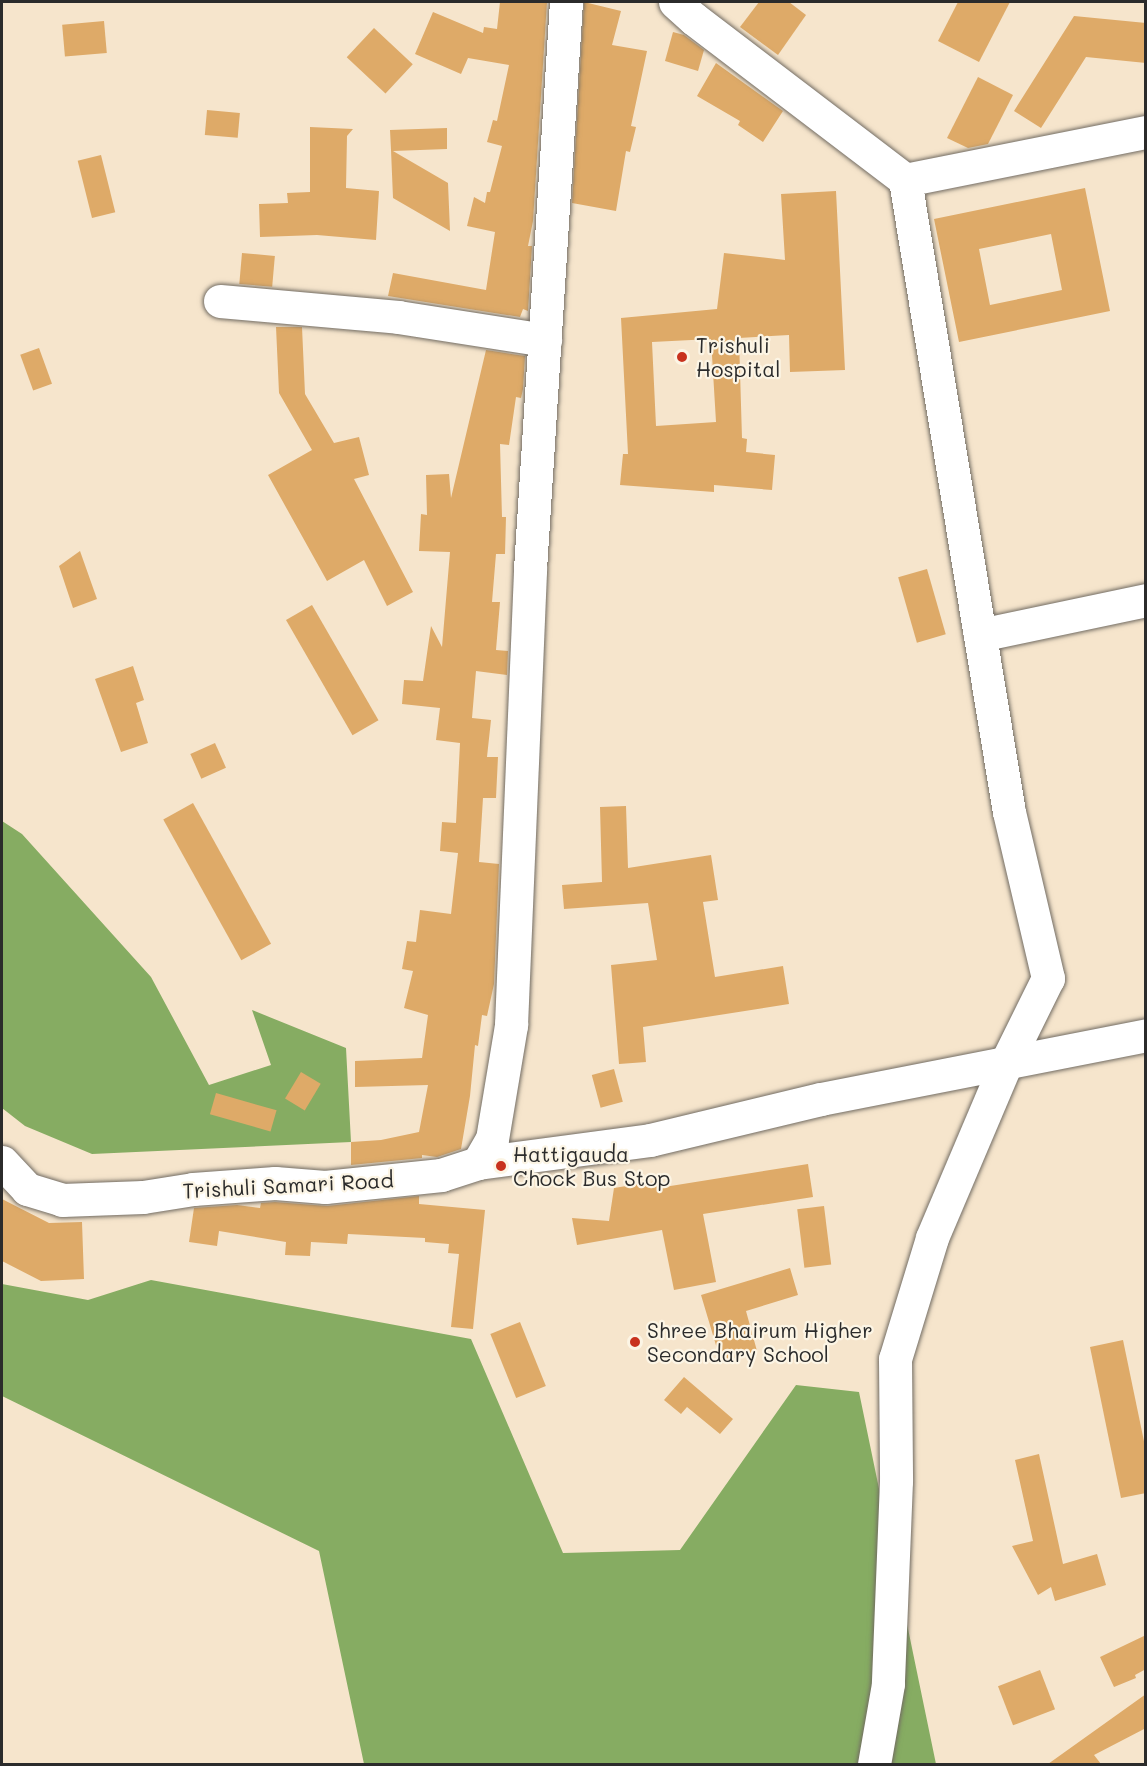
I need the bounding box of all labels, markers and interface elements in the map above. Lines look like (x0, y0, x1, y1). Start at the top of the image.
place label: Trishuli Hospital (696, 332, 781, 382)
marker: Trishuli Hospital (673, 348, 691, 366)
place label: Hattigauda Chock Bus Stop (513, 1141, 670, 1191)
marker: Hattigauda Chock Bus Stop (494, 1159, 508, 1173)
street label: Trishuli Samari Road (182, 1167, 394, 1203)
place label: Shree Bhairum Higher Secondary School (647, 1317, 873, 1367)
marker: Shree Bhairum Higher Secondary School (628, 1335, 642, 1349)

